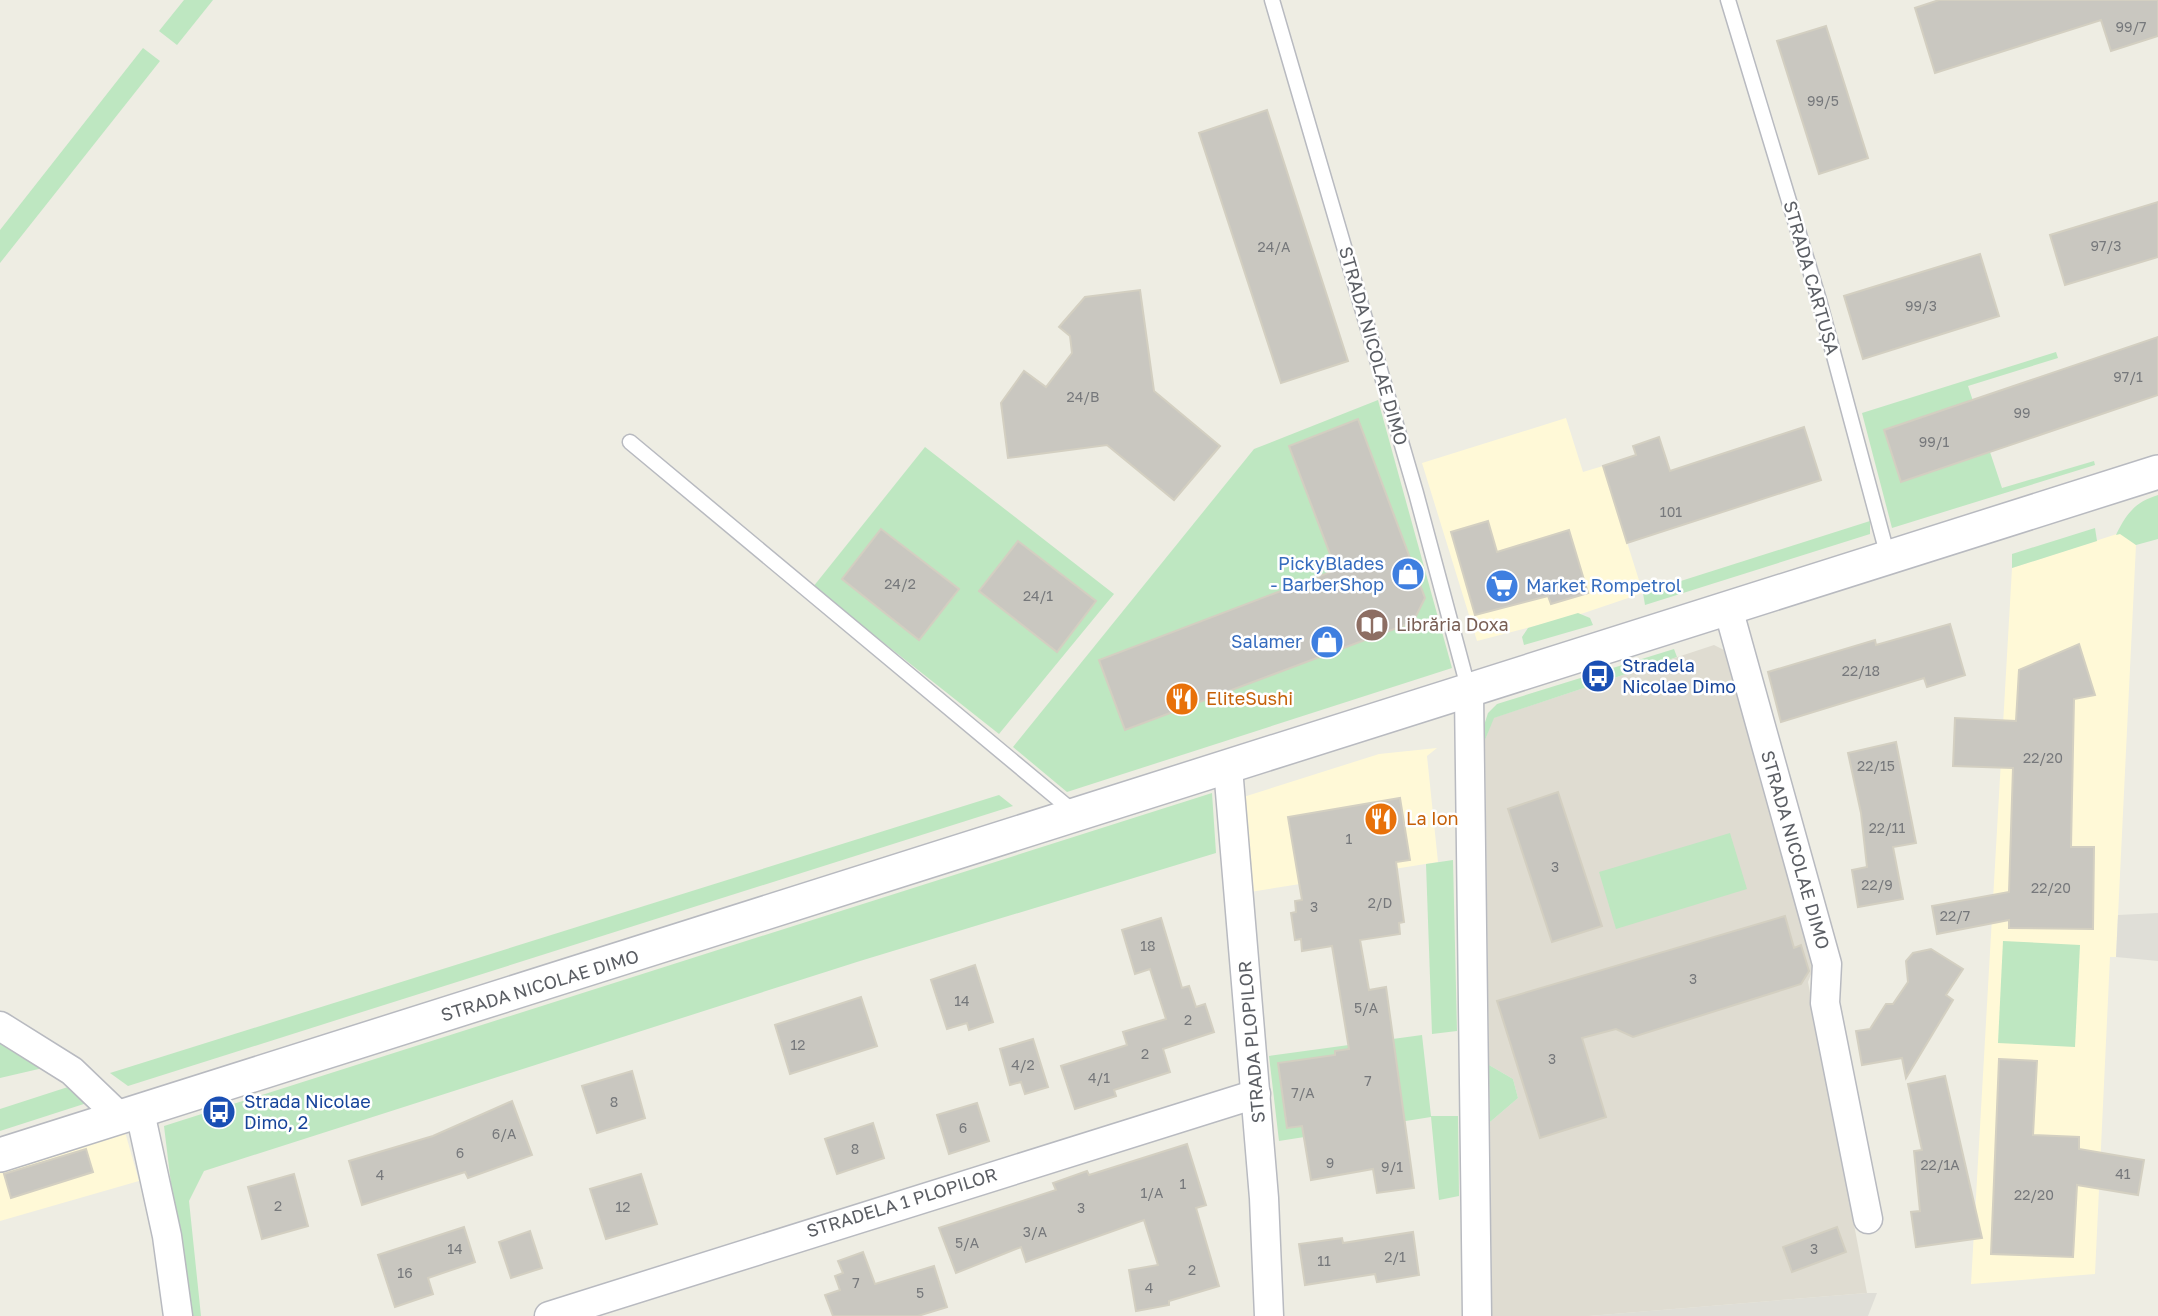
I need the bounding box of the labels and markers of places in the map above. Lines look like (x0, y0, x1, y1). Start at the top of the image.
place label: PickyBlades - BarberShop (1270, 552, 1384, 595)
shop icon: PickyBlades - BarberShop (1389, 555, 1427, 593)
supermarket icon: Market Rompetrol (1483, 567, 1521, 605)
place label: Market Rompetrol (1526, 574, 1682, 596)
library icon: Librăria Doxa (1353, 606, 1391, 644)
place label: Librăria Doxa (1396, 613, 1509, 635)
shop icon: Salamer (1308, 623, 1346, 661)
place label: Salamer (1231, 630, 1302, 652)
place label: Stradela Nicolae Dimo (1622, 654, 1736, 697)
bus stop icon: Stradela Nicolae Dimo (1579, 657, 1617, 695)
restaurant icon: EliteSushi (1163, 680, 1201, 718)
place label: EliteSushi (1206, 687, 1293, 709)
restaurant icon: La Ion (1362, 800, 1400, 838)
place label: La Ion (1406, 807, 1459, 829)
place label: Strada Nicolae Dimo, 2 (244, 1090, 371, 1133)
bus stop icon: Strada Nicolae Dimo, 2 (200, 1093, 238, 1131)

